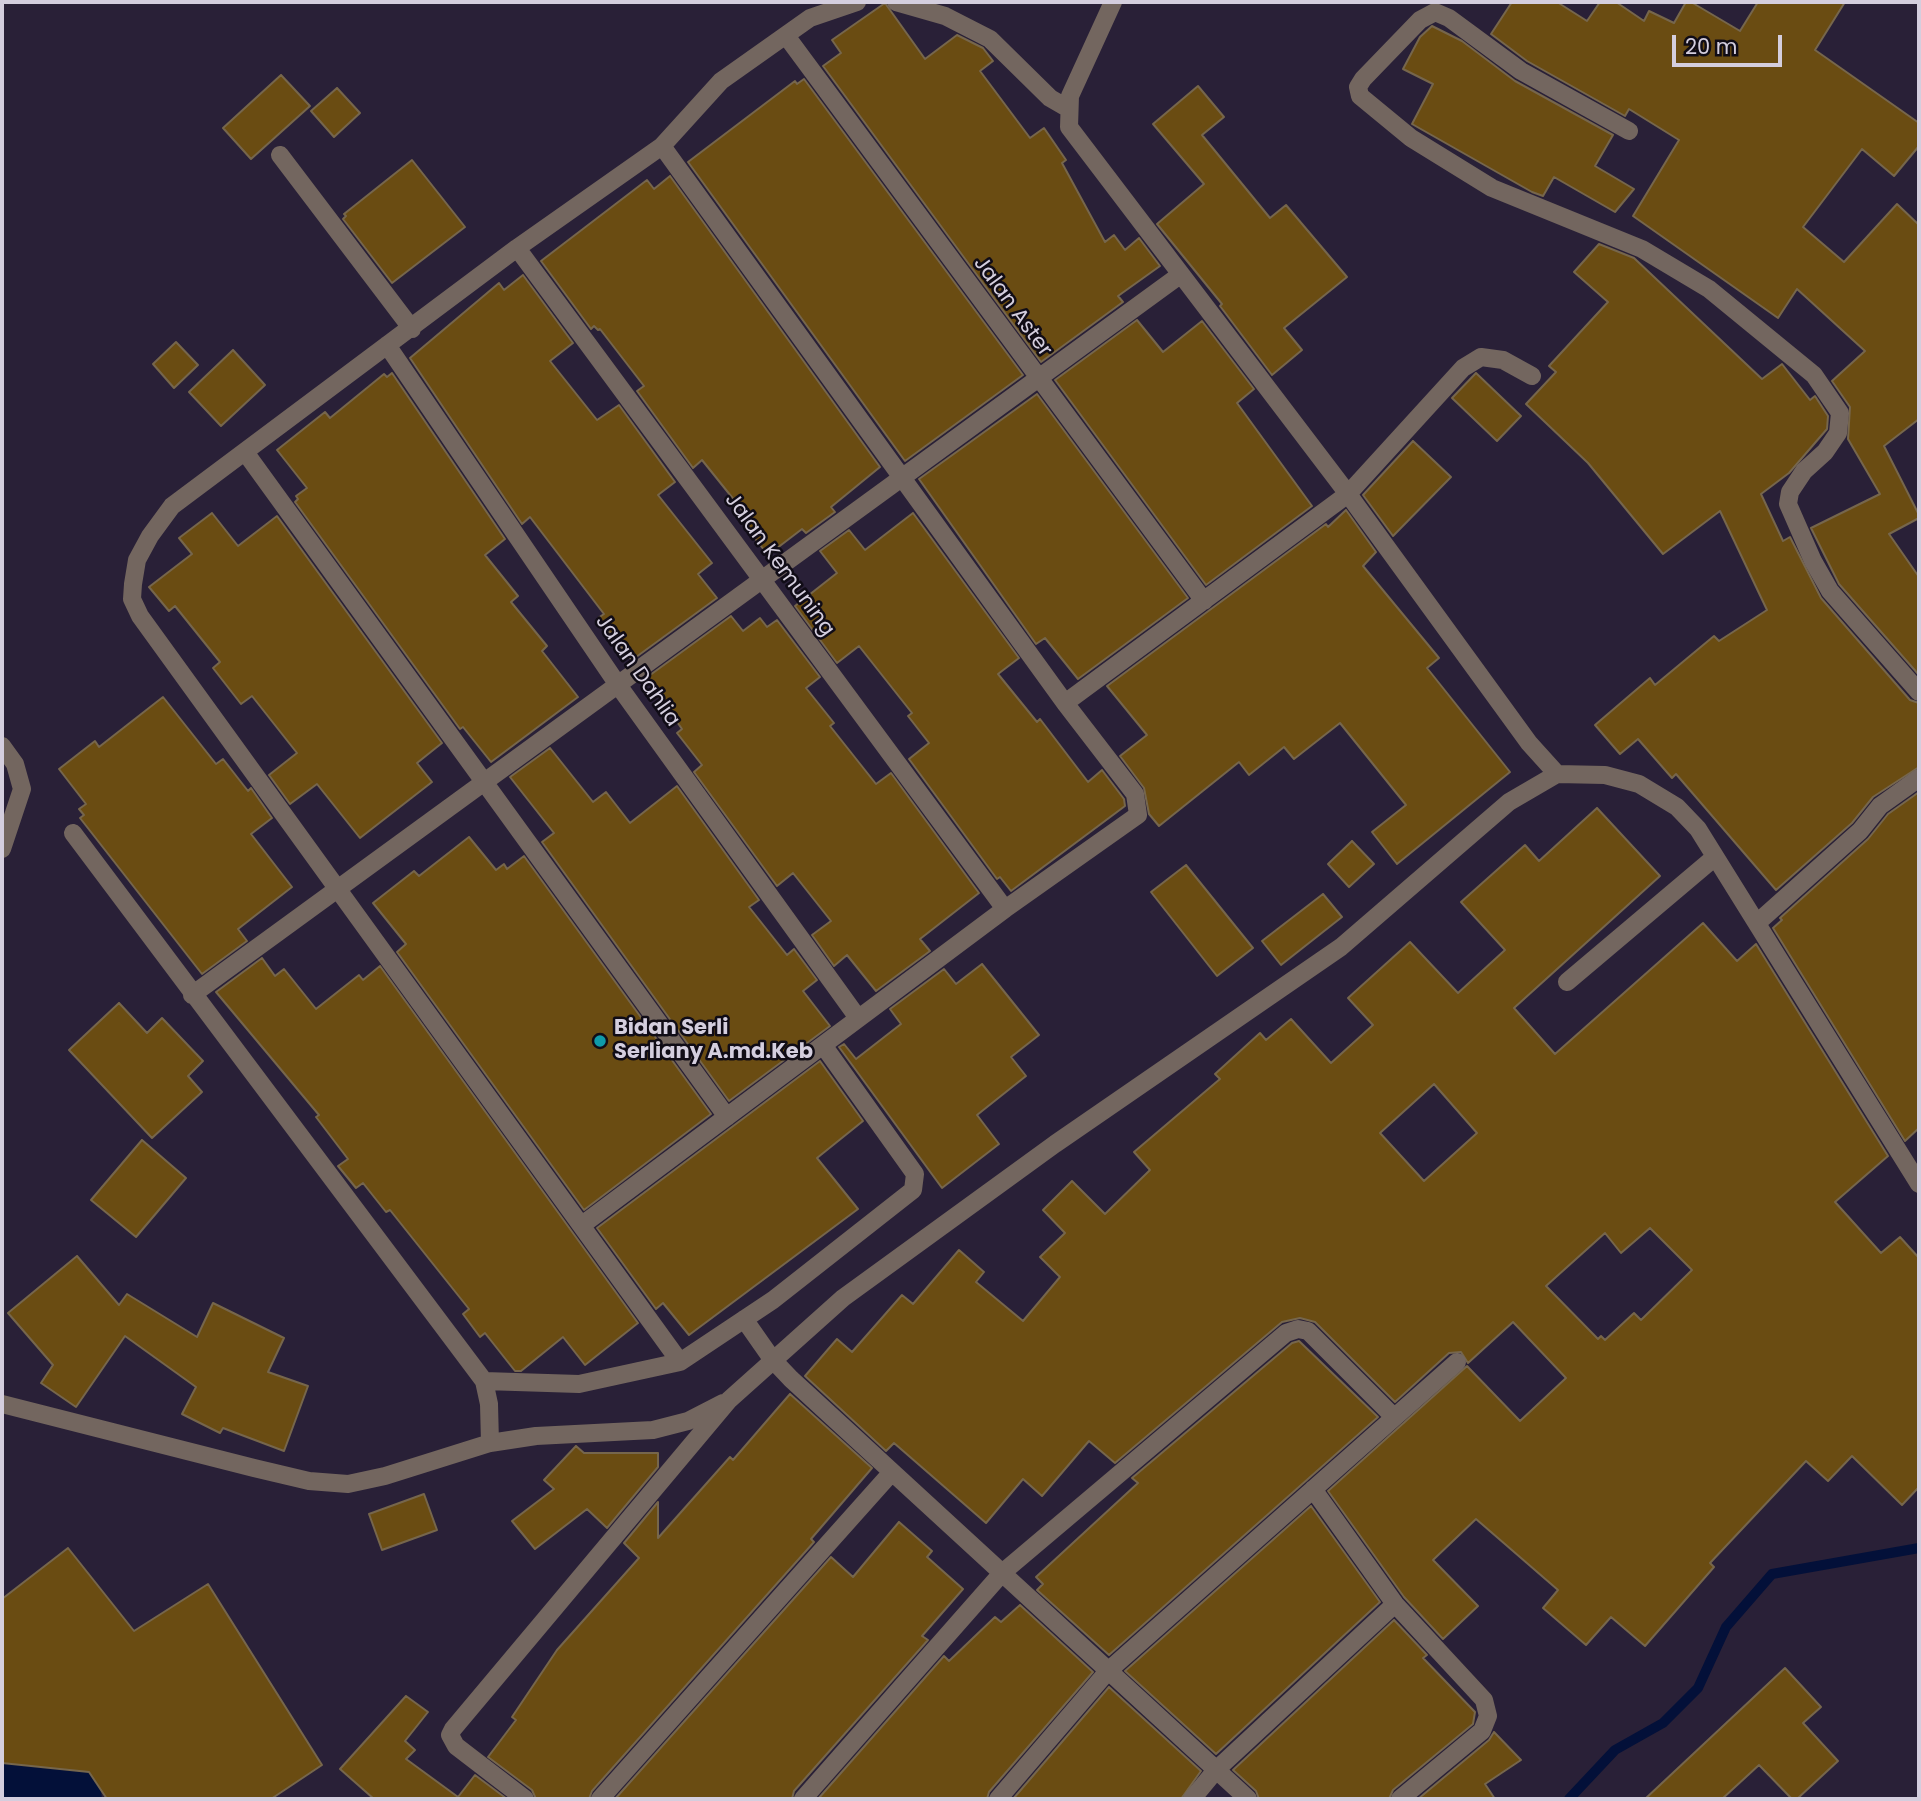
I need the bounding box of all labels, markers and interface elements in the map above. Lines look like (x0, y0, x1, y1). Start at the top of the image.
scale bar (1676, 21, 1786, 65)
text: 20 m (1685, 32, 1738, 61)
street label: Jalan Aster (967, 252, 1057, 362)
street label: Jalan Kemuning (719, 489, 839, 641)
street label: Jalan Dahlia (589, 610, 685, 732)
place label: Bidan Serli Serliany A.md.Keb (614, 1016, 813, 1066)
marker: Bidan Serli Serliany A.md.Keb (592, 1033, 608, 1049)

